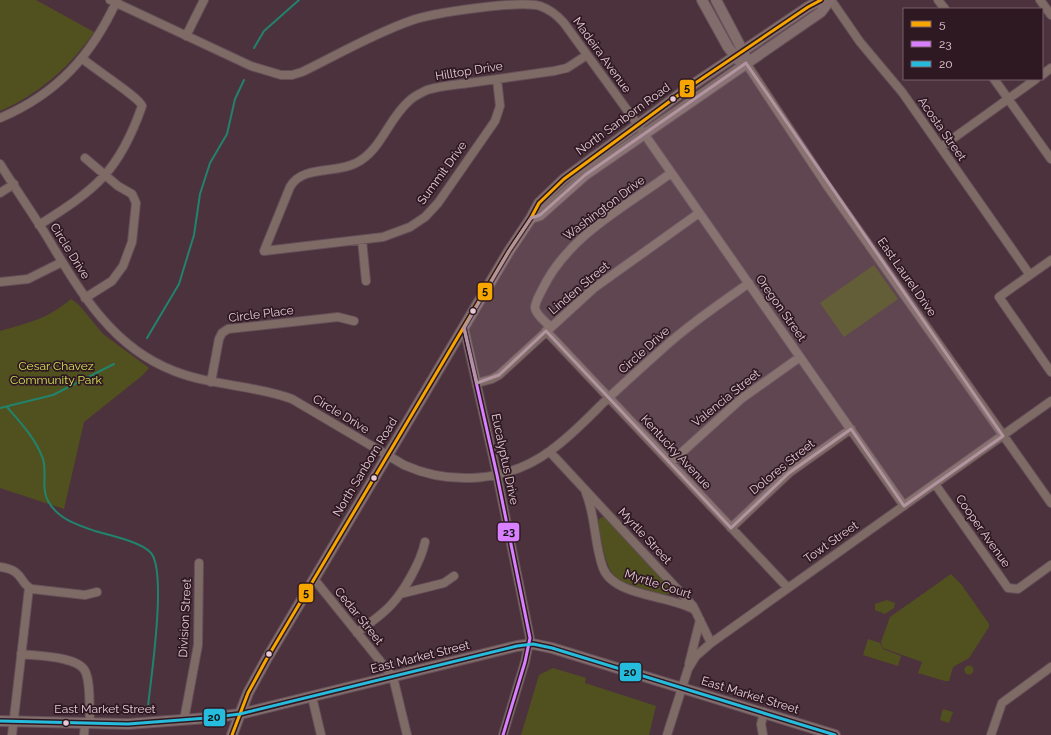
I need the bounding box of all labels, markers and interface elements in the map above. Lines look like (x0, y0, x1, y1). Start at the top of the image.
legend (903, 8, 1043, 80)
street label: Madeira Avenue (570, 15, 634, 95)
text: 5 (939, 17, 946, 31)
text: 23 (939, 37, 952, 51)
text: 20 (939, 57, 953, 71)
street label: Hilltop Drive (434, 59, 504, 83)
line badge: 5 (679, 79, 695, 98)
street label: North Sanborn Road (573, 80, 673, 158)
text: 5 (684, 82, 690, 95)
unlabelled marker (668, 94, 678, 104)
street label: Acosta Street (915, 95, 969, 163)
street label: Summit Drive (414, 139, 470, 207)
street label: Washington Drive (561, 173, 647, 243)
street label: Circle Drive (47, 220, 93, 282)
street label: East Laurel Drive (875, 235, 939, 319)
street label: Linden Street (546, 259, 612, 317)
street label: Oregon Street (753, 272, 809, 344)
line badge: 5 (477, 282, 493, 301)
text: 5 (482, 285, 488, 298)
street label: Circle Place (228, 303, 294, 325)
unlabelled marker (468, 306, 478, 316)
street label: Circle Drive (616, 324, 672, 376)
park label: Cesar Chavez Community Park (10, 359, 103, 387)
street label: Valencia Street (689, 366, 763, 430)
street label: Circle Drive (310, 392, 372, 436)
street label: Eucalyptus Drive (488, 412, 522, 506)
street label: Kentucky Avenue (638, 412, 714, 492)
street label: North Sanborn Road (330, 415, 400, 519)
street label: Dolores Street (747, 437, 817, 497)
unlabelled marker (369, 473, 379, 483)
street label: Cooper Avenue (953, 492, 1013, 570)
street label: Myrtle Street (615, 505, 675, 567)
street label: Towt Street (801, 518, 861, 566)
line badge: 23 (497, 522, 520, 542)
text: 23 (503, 526, 515, 539)
street label: Myrtle Court (623, 567, 693, 601)
street label: Division Street (176, 578, 194, 658)
line badge: 5 (298, 583, 314, 603)
street label: Cedar Street (332, 585, 386, 647)
text: 5 (303, 587, 309, 600)
street label: East Market Street (369, 638, 471, 676)
unlabelled marker (264, 649, 274, 659)
line badge: 20 (619, 662, 642, 682)
text: 20 (624, 666, 637, 679)
street label: East Market Street (700, 673, 800, 717)
street label: East Market Street (54, 702, 156, 716)
line badge: 20 (203, 708, 226, 727)
text: 20 (208, 711, 221, 724)
unlabelled marker (61, 718, 71, 728)

